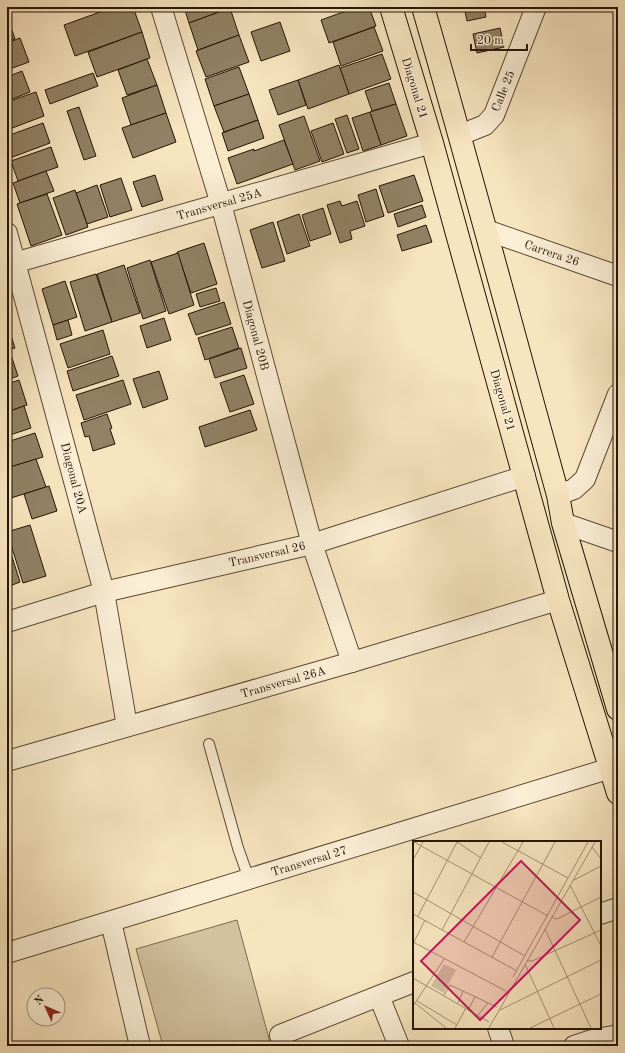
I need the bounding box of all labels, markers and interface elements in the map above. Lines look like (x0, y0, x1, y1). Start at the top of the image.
scale bar (471, 26, 527, 52)
text: 20 m (477, 35, 504, 47)
street label: Diagonal 21 (399, 56, 429, 121)
street label: Calle 25 (489, 69, 518, 114)
street label: Transversal 25A (175, 186, 263, 223)
street label: Carrera 26 (523, 239, 581, 269)
street label: Diagonal 20B (240, 299, 270, 372)
street label: Diagonal 21 (487, 368, 517, 433)
street label: Diagonal 20A (58, 441, 88, 515)
street label: Transversal 26 (227, 540, 307, 570)
street label: Transversal 26A (239, 665, 327, 701)
inset map (413, 841, 601, 1029)
street label: Transversal 27 (270, 845, 349, 879)
north arrow (26, 987, 66, 1027)
text: N (33, 994, 47, 1008)

